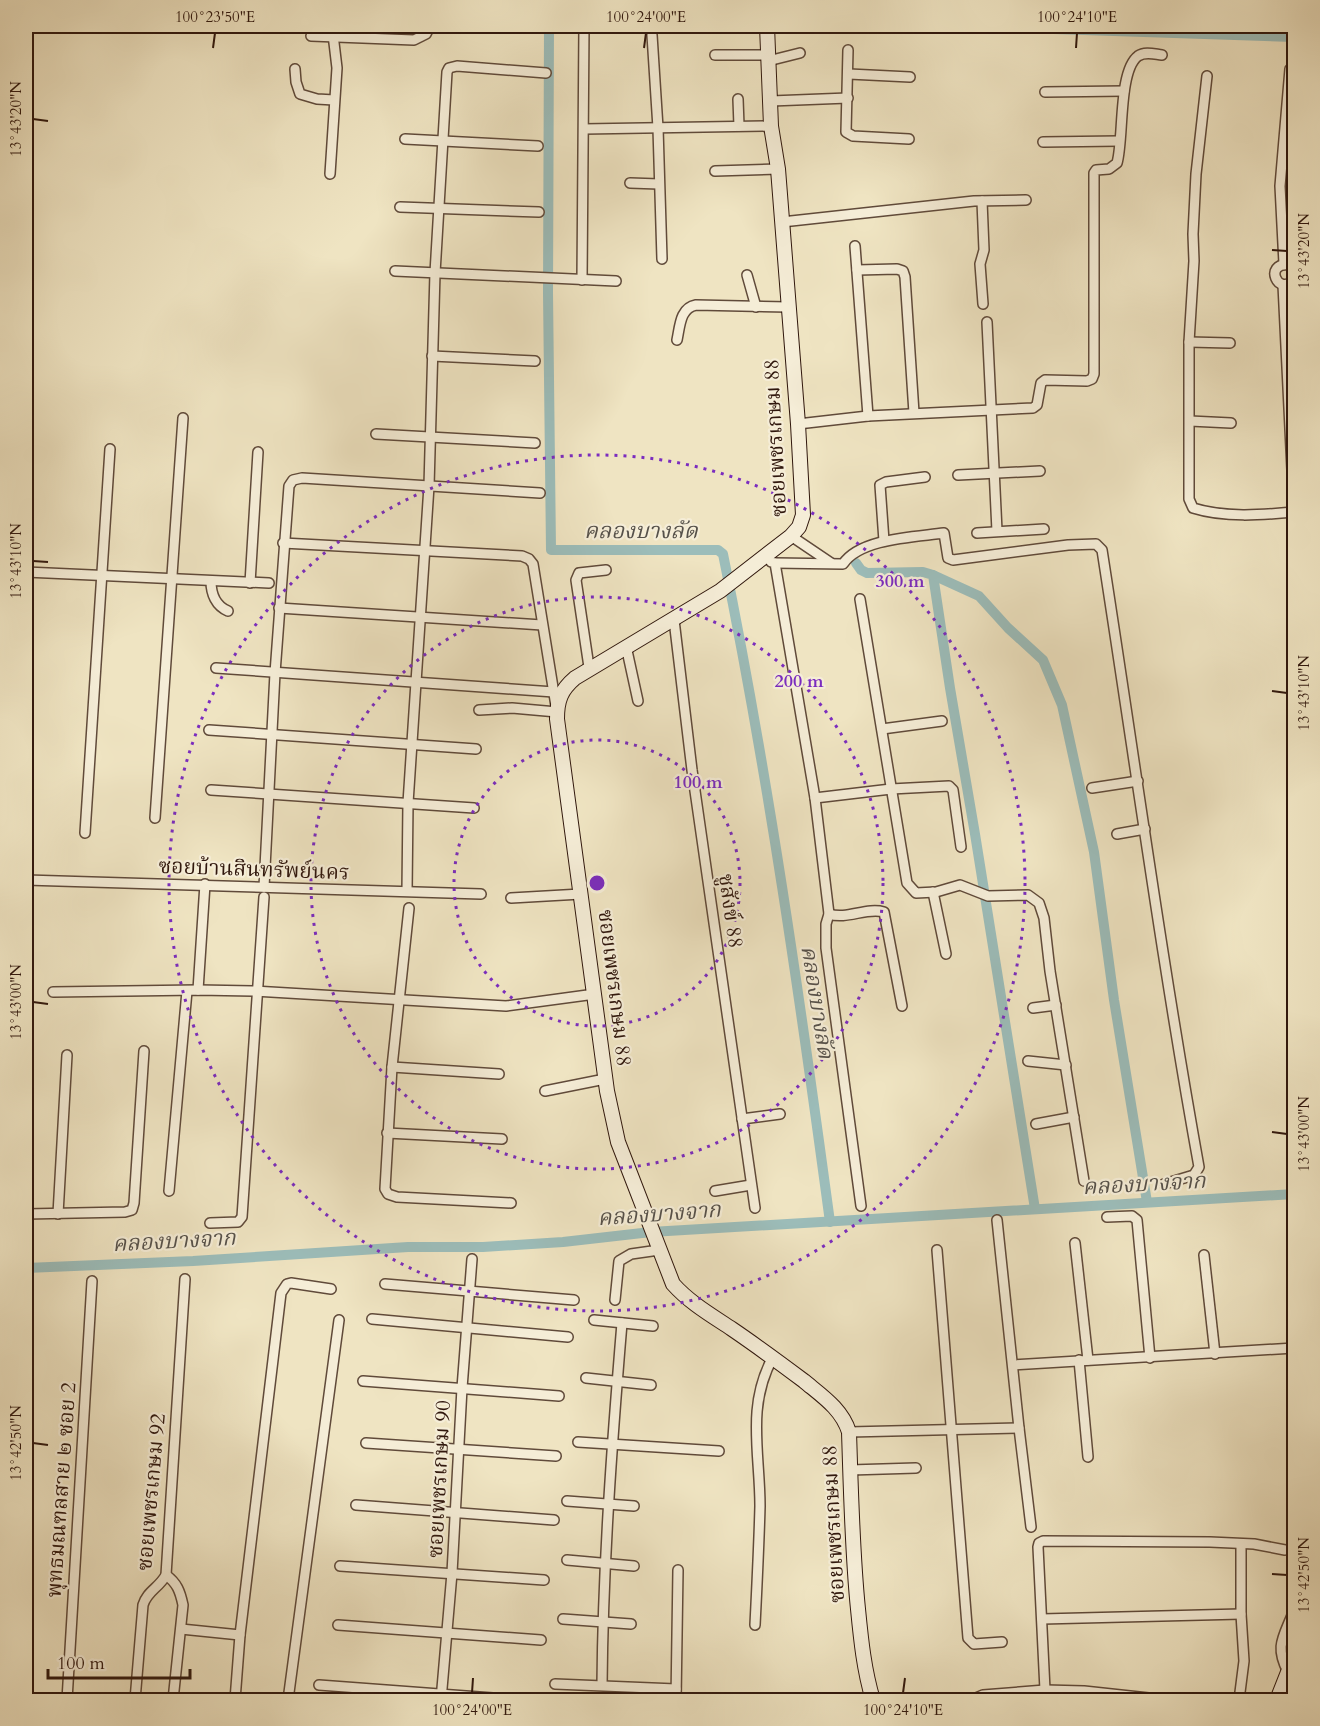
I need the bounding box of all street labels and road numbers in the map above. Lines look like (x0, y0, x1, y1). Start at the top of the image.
street label: ซอยเพชรเกษม 88 (757, 358, 794, 518)
street label: ซอยบ้านสินทรัพย์นคร (158, 852, 350, 887)
street label: ชูสังข์ 88 (711, 872, 750, 950)
street label: ซอยเพชรเกษม 88 (590, 908, 639, 1068)
street label: พุทธมณฑลสาย ๒ ซอย 2 (40, 1381, 84, 1599)
street label: ซอยเพชรเกษม 90 (421, 1399, 458, 1559)
street label: ซอยเพชรเกษม 92 (130, 1412, 173, 1572)
street label: ซอยเพชรเกษม 88 (815, 1444, 852, 1604)

